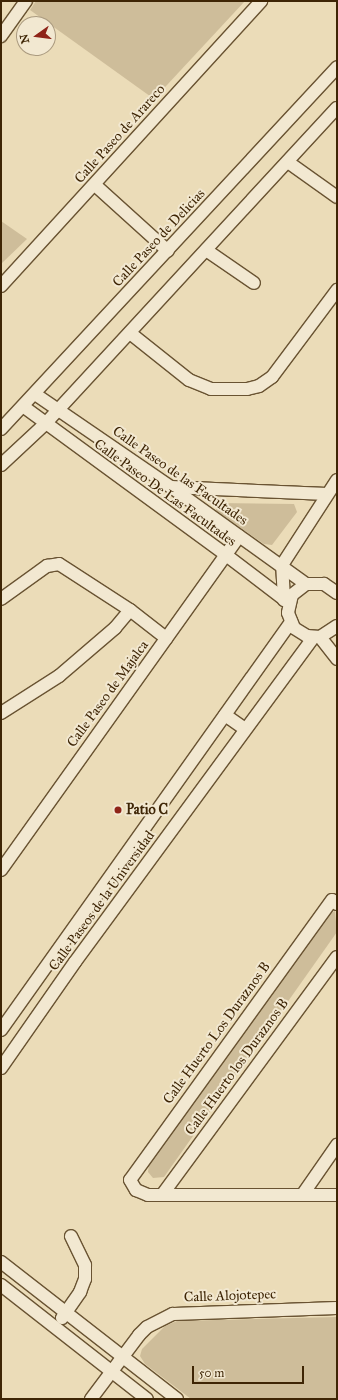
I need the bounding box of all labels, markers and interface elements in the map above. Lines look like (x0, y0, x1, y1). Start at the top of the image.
north arrow (16, 16, 56, 56)
text: N (17, 33, 32, 45)
street label: Calle Paseo de Arareco (71, 81, 169, 187)
street label: Calle Paseo de Delicias (109, 186, 209, 290)
street label: Calle Paseo de las Facultades (109, 423, 251, 529)
street label: Calle Paseo De Las Facultades (91, 436, 239, 550)
street label: Calle Paseo de Majalca (64, 637, 152, 751)
place label: Patio C (126, 802, 168, 818)
marker: Patio C (113, 805, 123, 815)
street label: Calle Paseos de la Universidad (46, 828, 158, 974)
street label: Calle Huerto Los Duraznos B (160, 959, 274, 1107)
street label: Calle Huerto los Duraznos B (182, 995, 292, 1139)
street label: Calle Alojotepec (184, 1286, 276, 1306)
scale bar (194, 1358, 306, 1384)
text: 50 m (199, 1366, 224, 1380)

